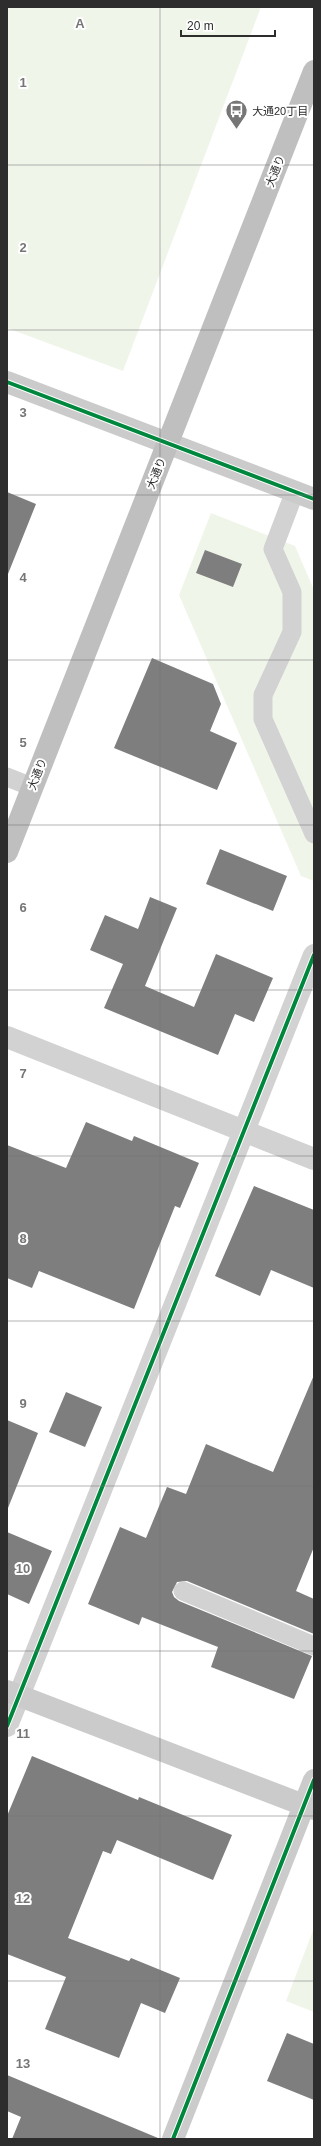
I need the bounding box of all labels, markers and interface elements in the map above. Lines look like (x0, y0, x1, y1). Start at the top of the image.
scale bar (181, 12, 275, 38)
text: A (75, 16, 85, 31)
text: 20 m (187, 19, 214, 33)
text: 1 (19, 75, 27, 90)
bus stop icon: 大通20丁目 (224, 98, 250, 131)
place label: 大通20丁目 (252, 105, 308, 117)
street label: 大通り (263, 153, 287, 189)
text: 2 (19, 240, 27, 255)
text: 3 (19, 405, 27, 420)
street label: 大通り (144, 455, 168, 491)
text: 4 (19, 570, 27, 585)
text: 5 (19, 735, 27, 750)
street label: 大通り (25, 756, 49, 792)
text: 6 (19, 900, 27, 915)
text: 7 (19, 1066, 27, 1081)
text: 8 (19, 1231, 27, 1246)
text: 9 (19, 1396, 27, 1411)
text: 10 (16, 1561, 30, 1576)
text: 11 (16, 1726, 30, 1741)
text: 12 (16, 1891, 30, 1906)
text: 13 (16, 2056, 30, 2071)

